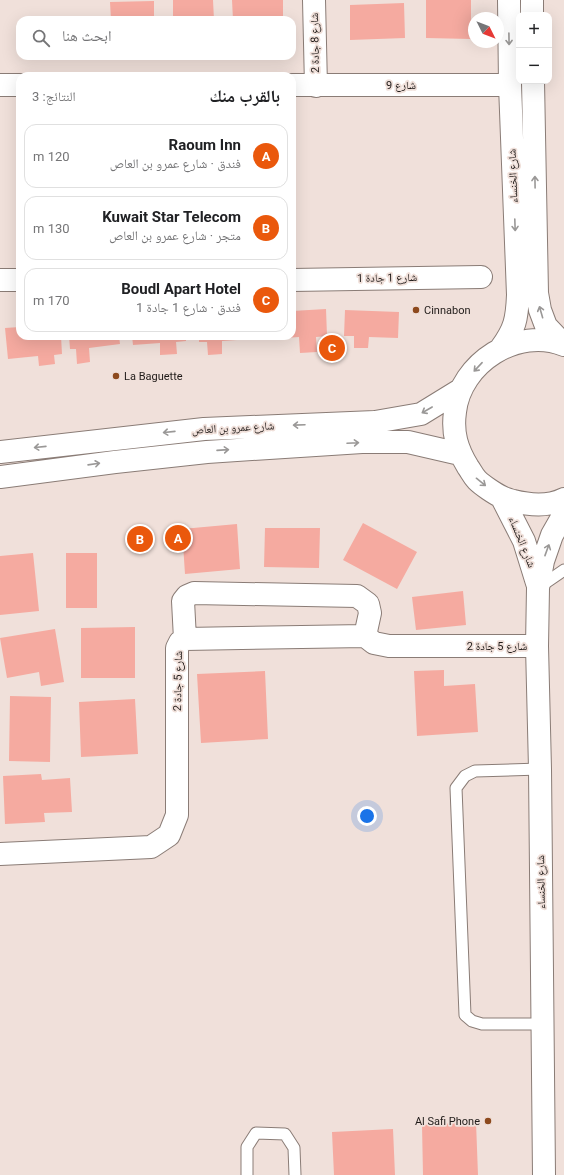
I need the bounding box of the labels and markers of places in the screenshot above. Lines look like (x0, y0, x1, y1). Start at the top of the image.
place label: Cinnabon (424, 304, 471, 317)
marker: Cinnabon (411, 305, 421, 315)
pin: C (319, 333, 345, 363)
place label: La Baguette (124, 370, 183, 383)
marker: La Baguette (111, 371, 121, 381)
pin: A (165, 523, 191, 553)
pin: B (127, 524, 153, 554)
place label: Al Safi Phone (415, 1115, 480, 1128)
marker: Al Safi Phone (483, 1116, 493, 1126)

